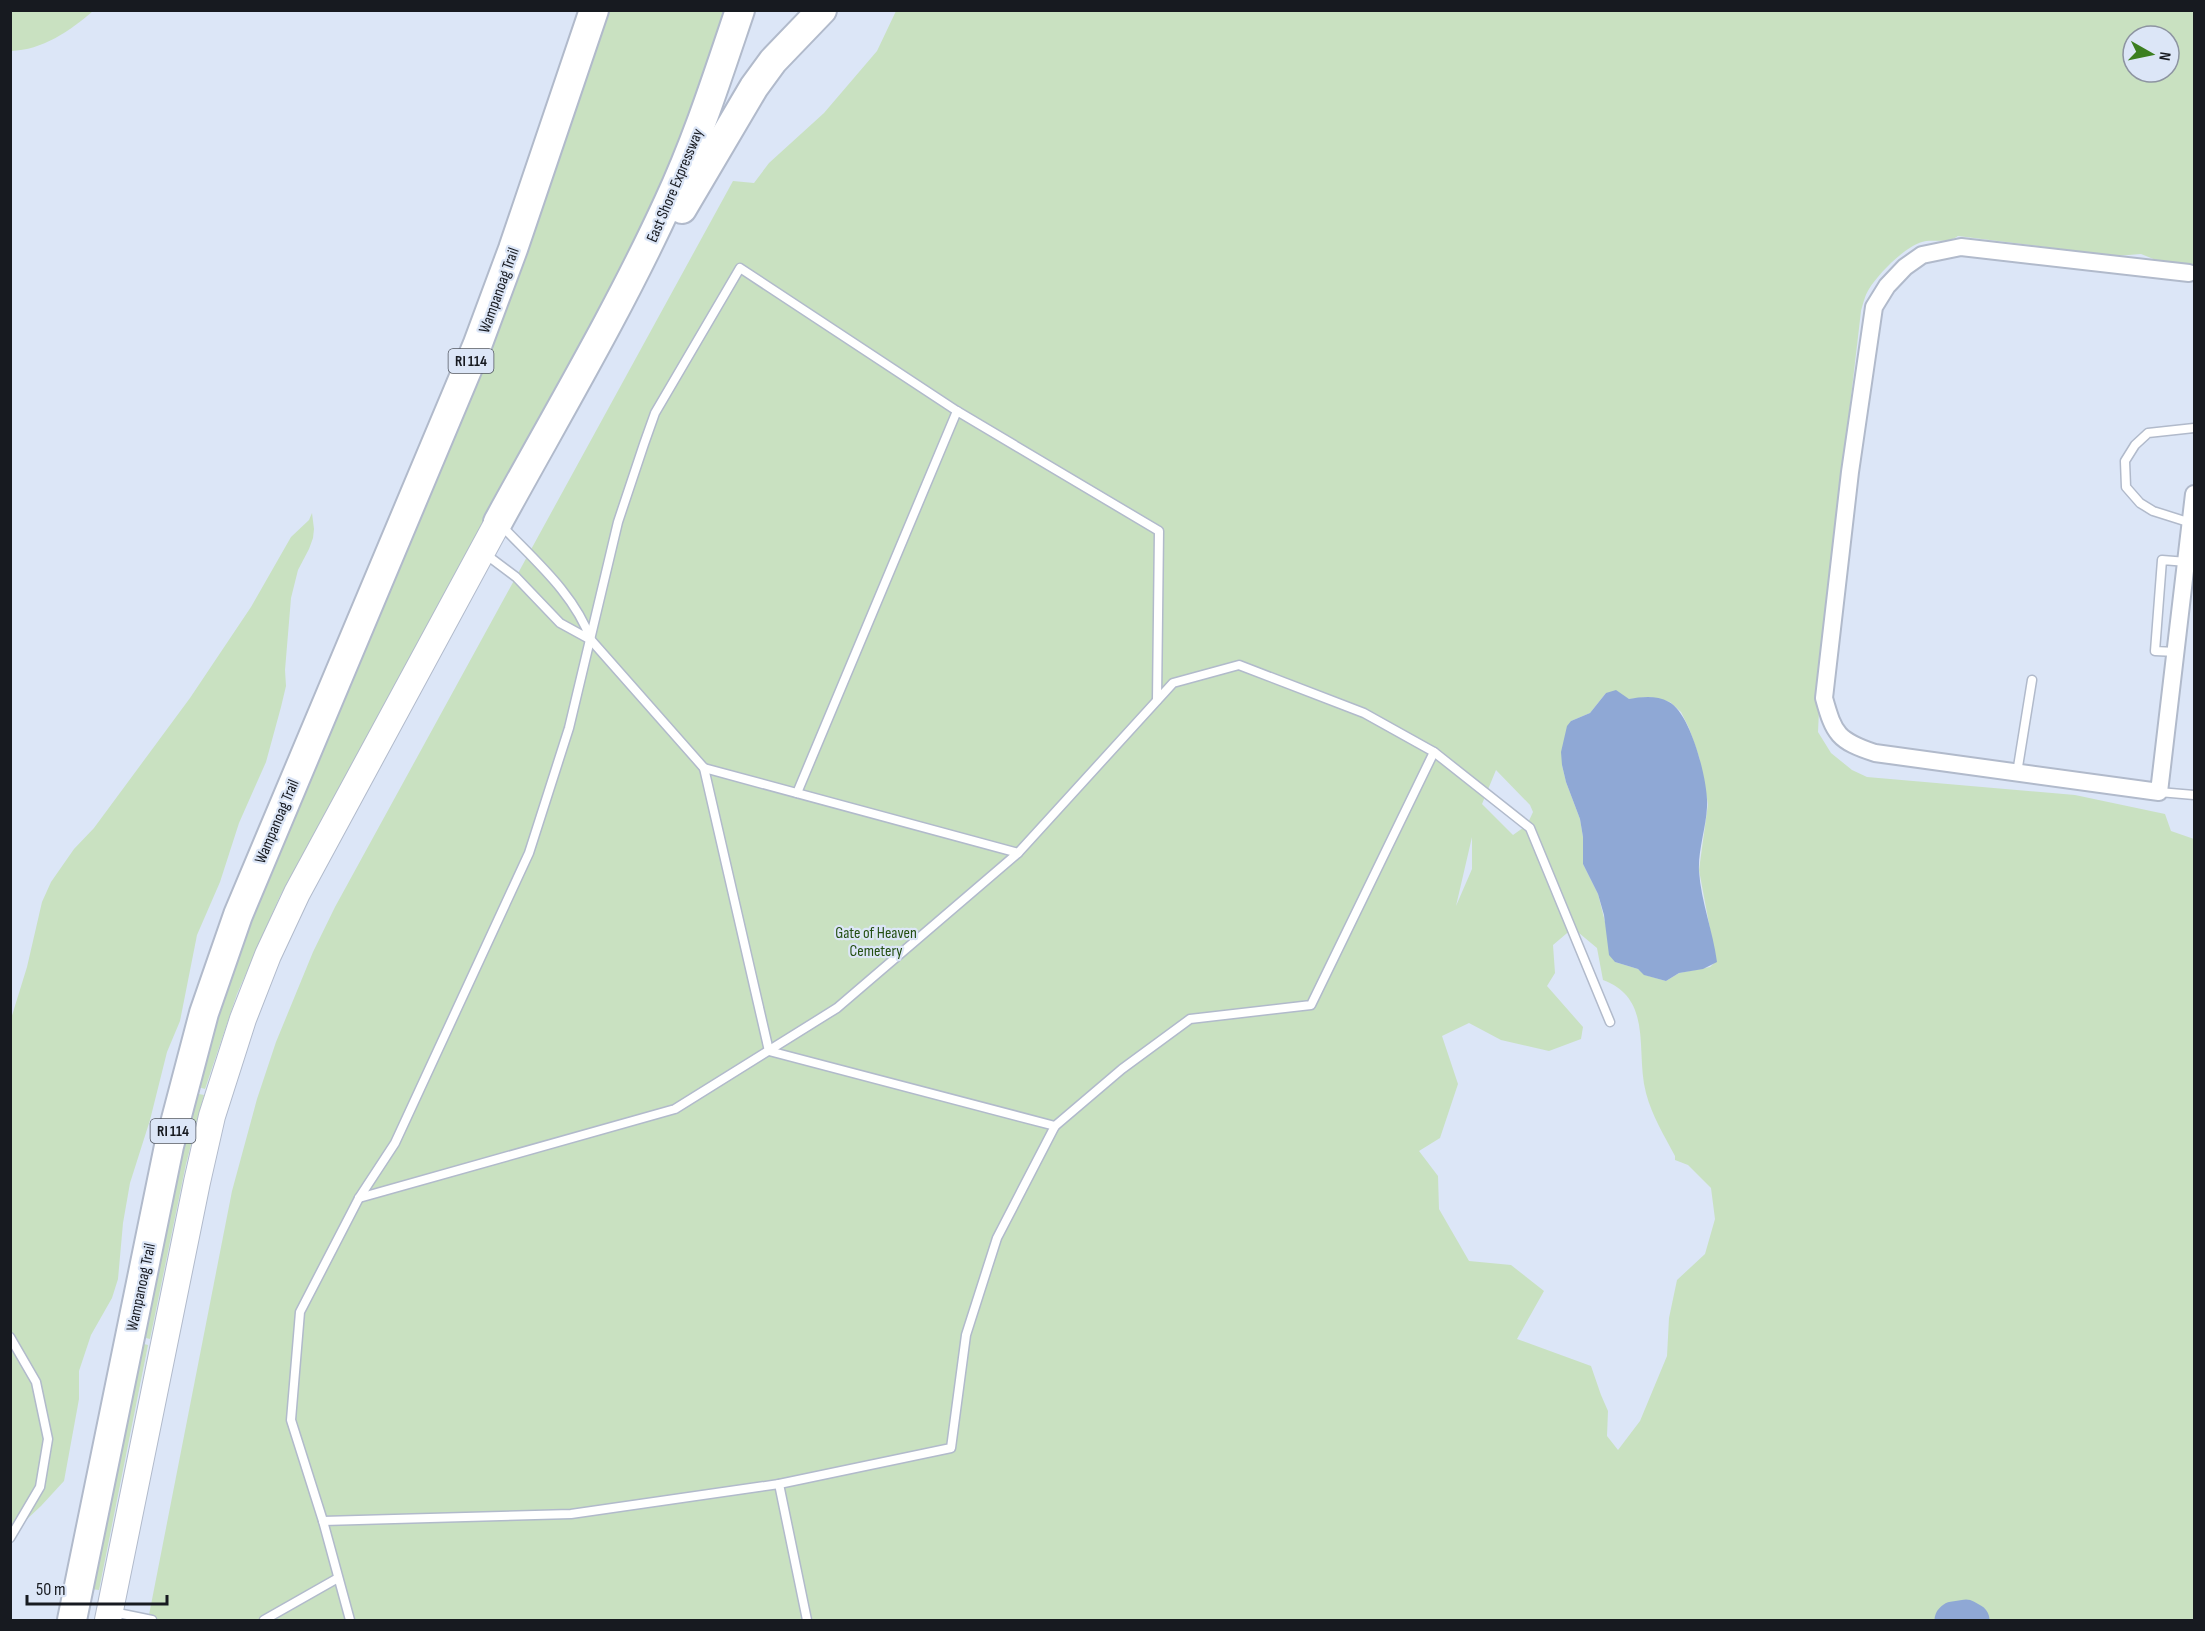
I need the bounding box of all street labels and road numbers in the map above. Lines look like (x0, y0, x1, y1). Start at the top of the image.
street label: East Shore Expressway (643, 126, 708, 245)
street label: Wampanoag Trail (475, 245, 524, 336)
road number: RI 114 (448, 349, 494, 373)
street label: Wampanoag Trail (251, 777, 304, 866)
road number: RI 114 (150, 1119, 195, 1143)
street label: Wampanoag Trail (123, 1242, 160, 1333)

